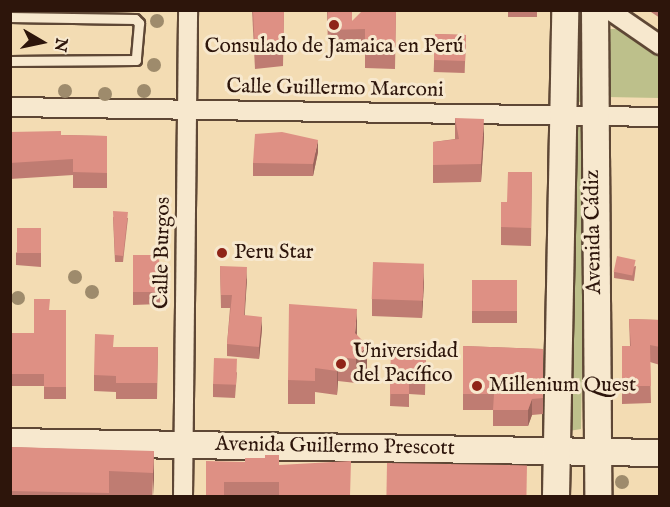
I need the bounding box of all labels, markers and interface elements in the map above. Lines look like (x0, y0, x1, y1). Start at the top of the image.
north arrow (12, 12, 72, 72)
marker: Consulado de Jamaica en Perú (327, 18, 341, 32)
place label: Consulado de Jamaica en Perú (204, 34, 464, 60)
text: N (49, 36, 71, 53)
street label: Calle Guillermo Marconi (226, 75, 444, 103)
street label: Avenida Cádiz (580, 169, 608, 295)
street label: Calle Burgos (149, 197, 177, 309)
place label: Peru Star (234, 240, 313, 266)
marker: Peru Star (215, 246, 229, 260)
place label: Universidad del Pacífico (353, 339, 458, 389)
marker: Universidad del Pacífico (334, 357, 348, 371)
place label: Millenium Quest (489, 373, 636, 399)
marker: Millenium Quest (470, 379, 484, 393)
street label: Avenida Guillermo Prescott (215, 432, 455, 462)

